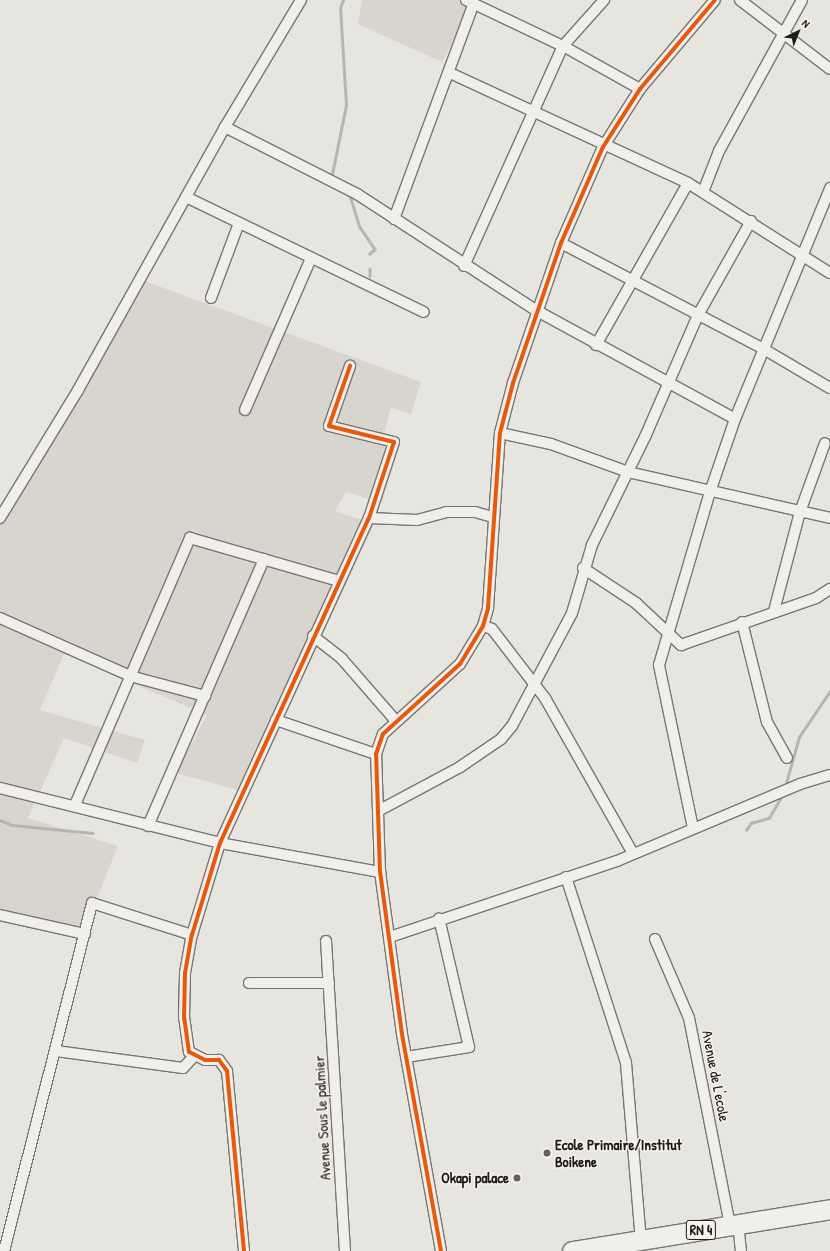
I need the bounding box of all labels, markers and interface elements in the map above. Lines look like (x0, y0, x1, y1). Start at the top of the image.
north arrow (778, 12, 818, 52)
text: N (799, 16, 813, 30)
street label: Avenue de L'ecole (698, 1029, 734, 1123)
street label: Avenue Sous le palmier (310, 1055, 334, 1181)
place label: Ecole Primaire/Institut Boikene (555, 1135, 682, 1170)
marker: Ecole Primaire/Institut Boikene (542, 1148, 552, 1158)
place label: Okapi palace (441, 1169, 509, 1187)
marker: Okapi palace (512, 1173, 522, 1183)
road number: RN 4 (685, 1218, 717, 1242)

